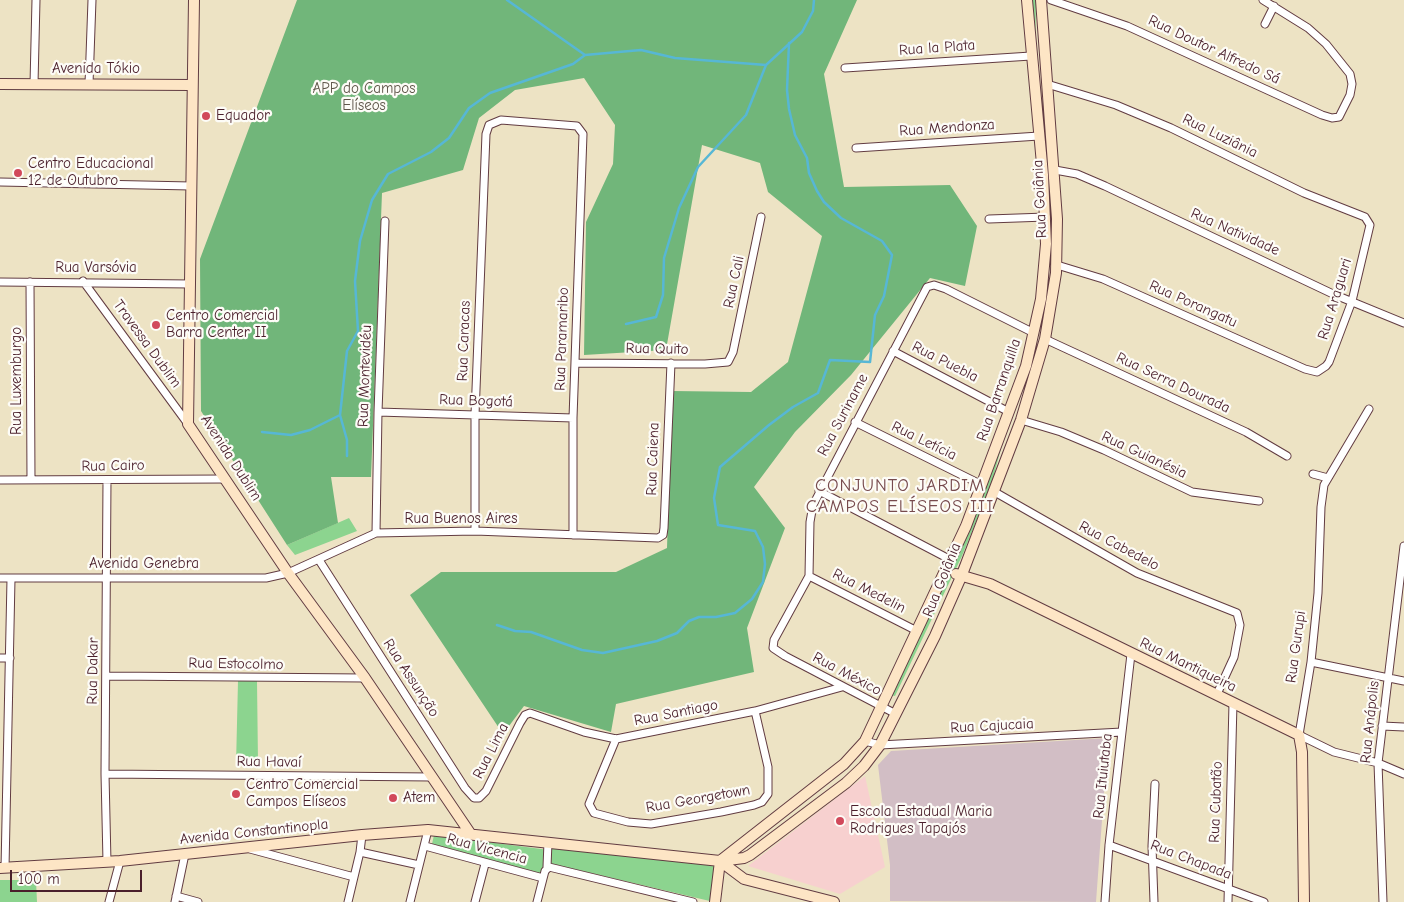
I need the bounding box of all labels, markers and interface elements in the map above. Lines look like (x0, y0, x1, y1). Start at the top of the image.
street label: Rua Doutor Alfredo Sá (1145, 12, 1283, 88)
street label: Rua la Plata (898, 36, 976, 60)
street label: Avenida Tókio (52, 60, 140, 78)
park label: APP do Campos Elíseos (313, 80, 415, 115)
place label: Equador (216, 107, 270, 125)
marker: Equador (200, 110, 212, 122)
street label: Rua Luziânia (1179, 110, 1261, 162)
street label: Rua Mendonza (899, 116, 995, 140)
place label: Centro Educacional 12 de Outubro (28, 155, 153, 190)
street label: Rua Goiânia (1029, 159, 1051, 239)
marker: Centro Educacional 12 de Outubro (12, 167, 24, 179)
street label: Rua Natividade (1188, 204, 1282, 260)
street label: Rua Cali (720, 254, 748, 310)
street label: Rua Araguari (1314, 256, 1356, 342)
street label: Rua Varsóvia (55, 259, 137, 277)
street label: Rua Porangatu (1146, 277, 1240, 331)
street label: Rua Paramaribo (551, 287, 573, 391)
street label: Travessa Dublim (109, 297, 185, 391)
street label: Rua Caracas (454, 300, 474, 382)
place label: Centro Comercial Barra Center II (166, 307, 278, 342)
marker: Centro Comercial Barra Center II (150, 319, 162, 331)
street label: Rua Montevidéu (354, 325, 376, 427)
street label: Rua Luxemburgo (8, 327, 26, 435)
street label: Rua Barranquilla (973, 336, 1025, 444)
street label: Rua Puebla (909, 338, 981, 386)
street label: Rua Quito (625, 339, 689, 359)
street label: Rua Serra Dourada (1113, 349, 1233, 417)
street label: Rua Suriname (814, 371, 872, 459)
street label: Rua Bogotá (439, 391, 513, 411)
street label: Avenida Dublim (197, 412, 265, 504)
street label: Rua Letícia (889, 418, 959, 464)
street label: Rua Caiena (643, 422, 663, 496)
street label: Rua Guianésia (1098, 427, 1190, 483)
street label: Rua Cairo (81, 456, 145, 476)
district label: CONJUNTO JARDIM CAMPOS ELÍSEOS III (804, 475, 996, 518)
street label: Rua Buenos Aires (405, 510, 517, 528)
street label: Rua Cabedelo (1076, 517, 1162, 575)
street label: Rua Goiânia (919, 540, 965, 620)
street label: Avenida Genebra (89, 555, 199, 573)
street label: Rua Medelin (829, 565, 909, 617)
street label: Rua Gurupi (1282, 610, 1310, 684)
street label: Rua Mantiqueira (1137, 634, 1239, 696)
street label: Rua Assunção (379, 636, 443, 720)
street label: Rua Dakar (83, 637, 103, 705)
street label: Rua México (810, 648, 884, 700)
street label: Rua Estocolmo (188, 654, 284, 674)
street label: Rua Anápolis (1357, 680, 1383, 764)
street label: Rua Santiago (633, 696, 719, 730)
street label: Rua Cajucaia (950, 715, 1034, 737)
street label: Rua Lima (469, 720, 513, 782)
street label: Rua Ituiutaba (1090, 732, 1116, 820)
street label: Rua Havaí (236, 752, 302, 772)
street label: Rua Cubatão (1206, 761, 1226, 843)
place label: Centro Comercial Campos Elíseos (246, 776, 358, 811)
street label: Rua Georgetown (645, 781, 751, 817)
marker: Centro Comercial Campos Elíseos (230, 788, 242, 800)
place label: Atem (403, 789, 435, 807)
marker: Atem (387, 792, 399, 804)
place label: Escola Estadual Maria Rodrigues Tapajós (850, 803, 992, 838)
street label: Avenida Constantinopla (179, 815, 329, 849)
marker: Escola Estadual Maria Rodrigues Tapajós (834, 815, 846, 827)
street label: Rua Vicencia (445, 830, 529, 868)
street label: Rua Chapada (1148, 836, 1234, 884)
scale bar (12, 860, 145, 892)
text: 100 m (18, 870, 60, 888)

